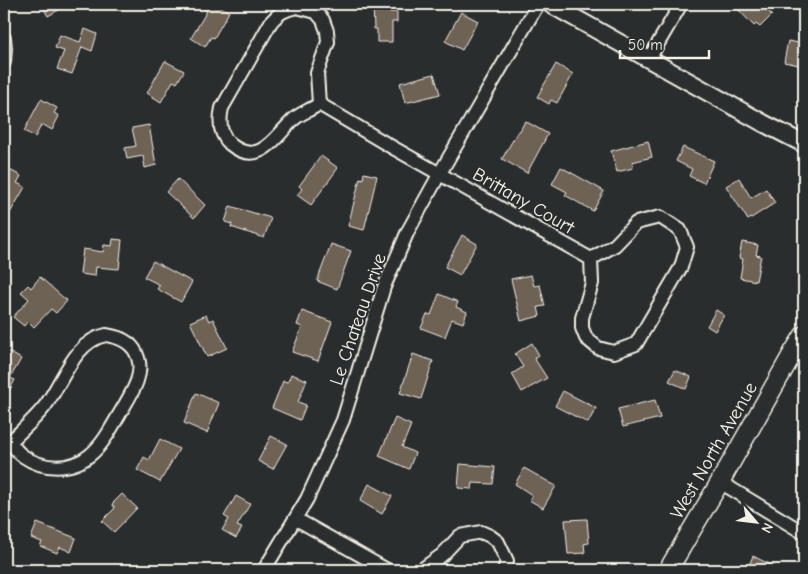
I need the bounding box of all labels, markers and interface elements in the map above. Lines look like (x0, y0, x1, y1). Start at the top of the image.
scale bar (620, 28, 709, 60)
text: 50 m (628, 36, 663, 54)
street label: Brittany Court (469, 163, 579, 239)
street label: Le Chateau Drive (325, 251, 391, 388)
street label: West North Avenue (666, 378, 762, 523)
north arrow (730, 496, 780, 546)
text: N (757, 520, 777, 536)

